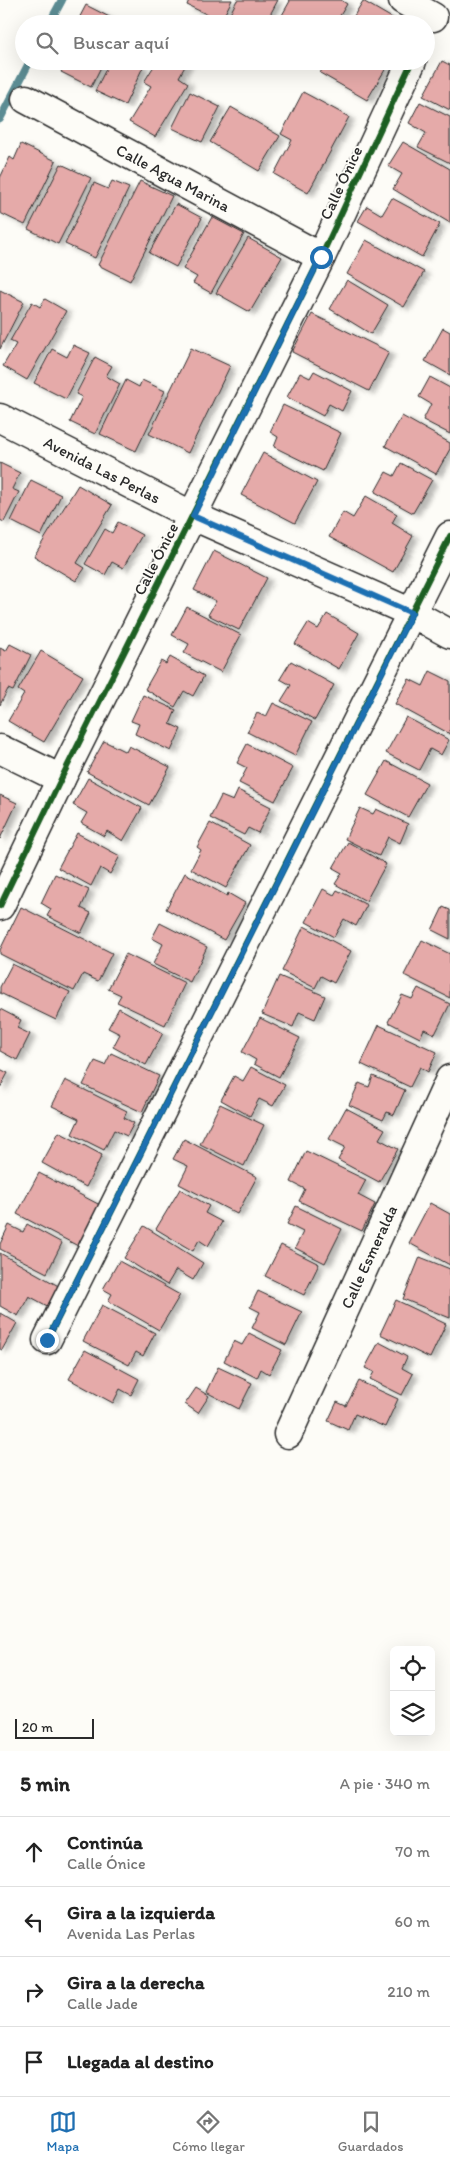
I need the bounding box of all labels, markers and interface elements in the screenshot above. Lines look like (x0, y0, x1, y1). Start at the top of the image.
search box (15, 15, 435, 70)
icon: search (33, 29, 61, 57)
text: Buscar aquí (73, 31, 169, 54)
street label: Calle Agua Marina (113, 140, 234, 216)
street label: Calle Ónice (316, 143, 366, 223)
route start (310, 246, 333, 269)
street label: Avenida Las Perlas (41, 432, 163, 508)
street label: Calle Ónice (130, 520, 182, 598)
street label: Calle Esmeralda (337, 1202, 401, 1312)
route end (36, 1329, 59, 1352)
map controls (390, 1646, 435, 1736)
button: locate (390, 1646, 435, 1691)
button: layers (390, 1691, 435, 1736)
scale bar (15, 1716, 94, 1739)
text: 20 m (22, 1719, 53, 1736)
text: 5 min (20, 1771, 70, 1796)
text: A pie · 340 m (340, 1774, 430, 1793)
text: Continúa (67, 1831, 143, 1854)
icon: ahead (20, 1838, 48, 1866)
text: 70 m (395, 1842, 430, 1861)
text: Calle Ónice (67, 1854, 146, 1873)
text: Gira a la izquierda (67, 1901, 215, 1924)
icon: left (20, 1908, 48, 1936)
text: 60 m (395, 1912, 430, 1931)
text: Avenida Las Perlas (67, 1924, 195, 1943)
text: Gira a la derecha (67, 1971, 205, 1994)
icon: right (20, 1978, 48, 2006)
text: 210 m (387, 1982, 430, 2001)
text: Calle Jade (67, 1994, 138, 2013)
icon: arrive (20, 2048, 48, 2076)
text: Llegada al destino (67, 2050, 214, 2073)
tab: Mapa (47, 2108, 79, 2155)
tab: Cómo llegar (172, 2108, 245, 2155)
tab: Guardados (338, 2108, 403, 2155)

